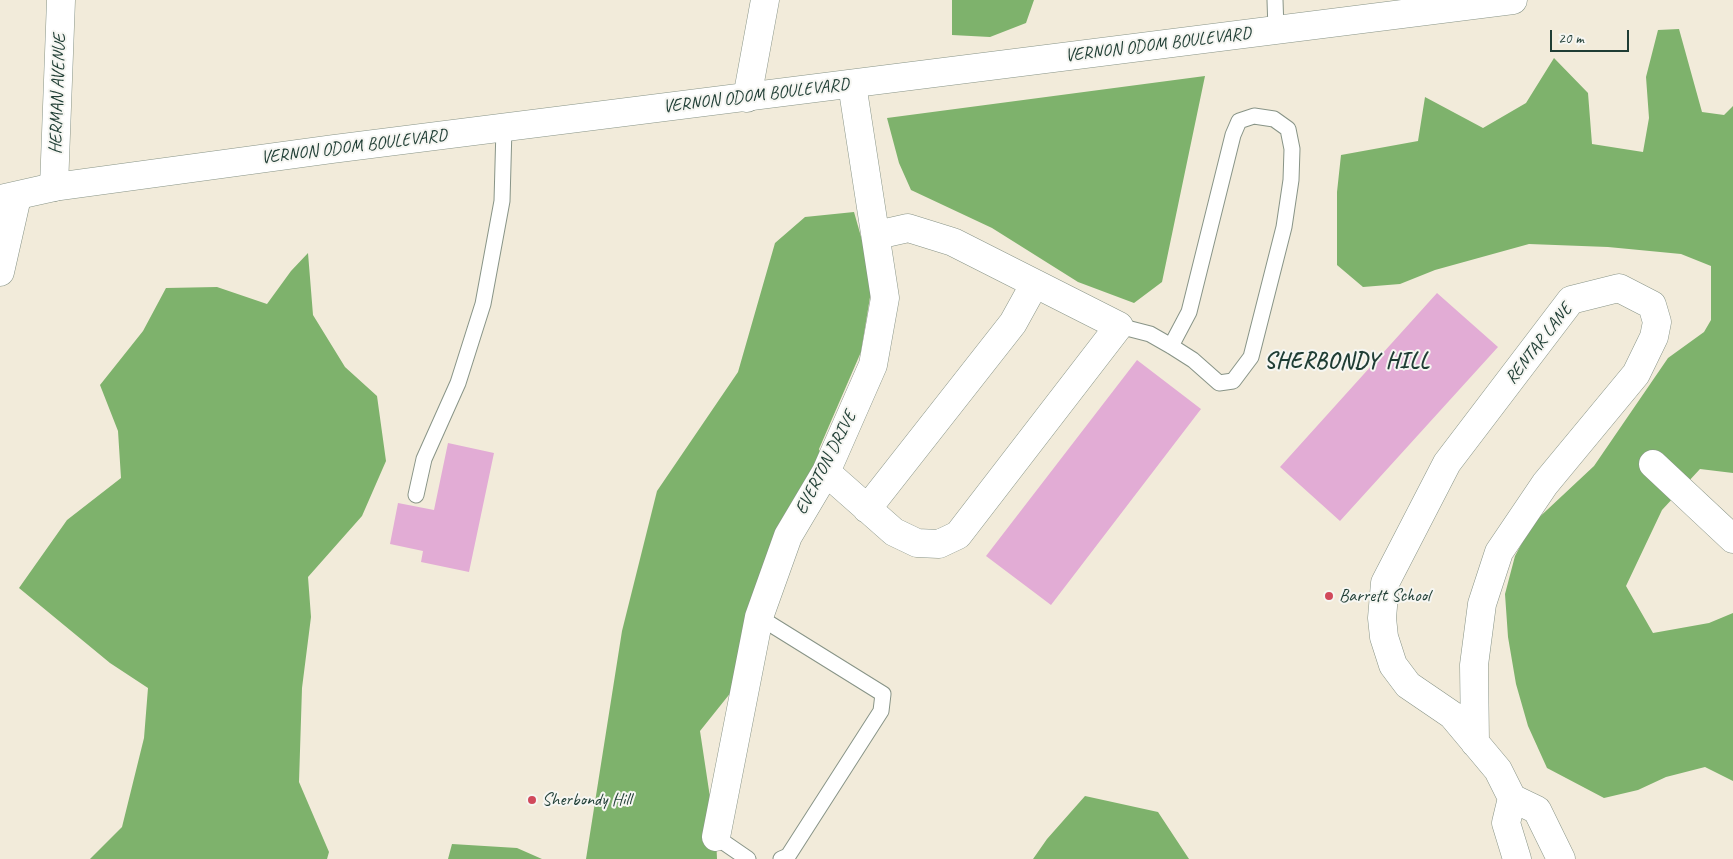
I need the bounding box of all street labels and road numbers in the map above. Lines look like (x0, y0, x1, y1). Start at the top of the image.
street label: VERNON ODOM BOULEVARD (1064, 23, 1252, 67)
street label: HERMAN AVENUE (45, 33, 71, 155)
street label: VERNON ODOM BOULEVARD (662, 74, 850, 118)
street label: VERNON ODOM BOULEVARD (260, 125, 448, 169)
street label: RENTAR LANE (1501, 299, 1577, 389)
street label: EVERTON DRIVE (791, 408, 861, 518)

